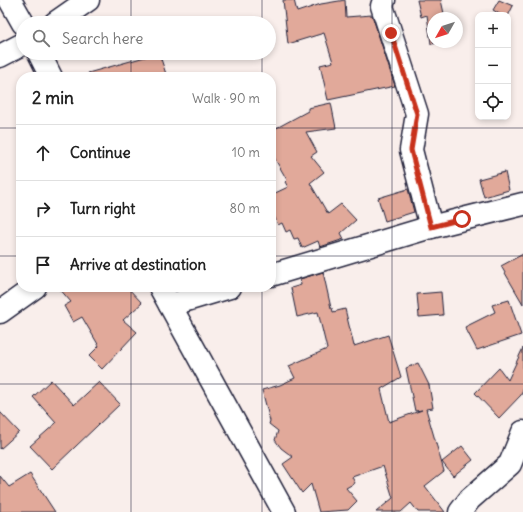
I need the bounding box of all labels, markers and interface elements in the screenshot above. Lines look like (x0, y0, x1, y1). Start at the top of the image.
north arrow (427, 12, 463, 48)
map controls (475, 12, 511, 120)
button: + (475, 12, 511, 48)
search box (16, 16, 276, 60)
route end (382, 24, 400, 42)
icon: search (30, 27, 52, 49)
text: Search here (62, 29, 143, 48)
button: − (475, 48, 511, 84)
button: locate (475, 84, 511, 120)
text: 2 min (32, 87, 74, 109)
text: Walk · 90 m (192, 90, 260, 107)
icon: ahead (32, 142, 54, 164)
text: Continue (70, 143, 131, 162)
text: 10 m (232, 144, 260, 161)
icon: right (32, 198, 54, 220)
text: Turn right (70, 199, 135, 218)
text: 80 m (229, 200, 260, 217)
route start (453, 210, 471, 228)
icon: arrive (32, 254, 54, 276)
text: Arrive at destination (70, 255, 206, 274)

